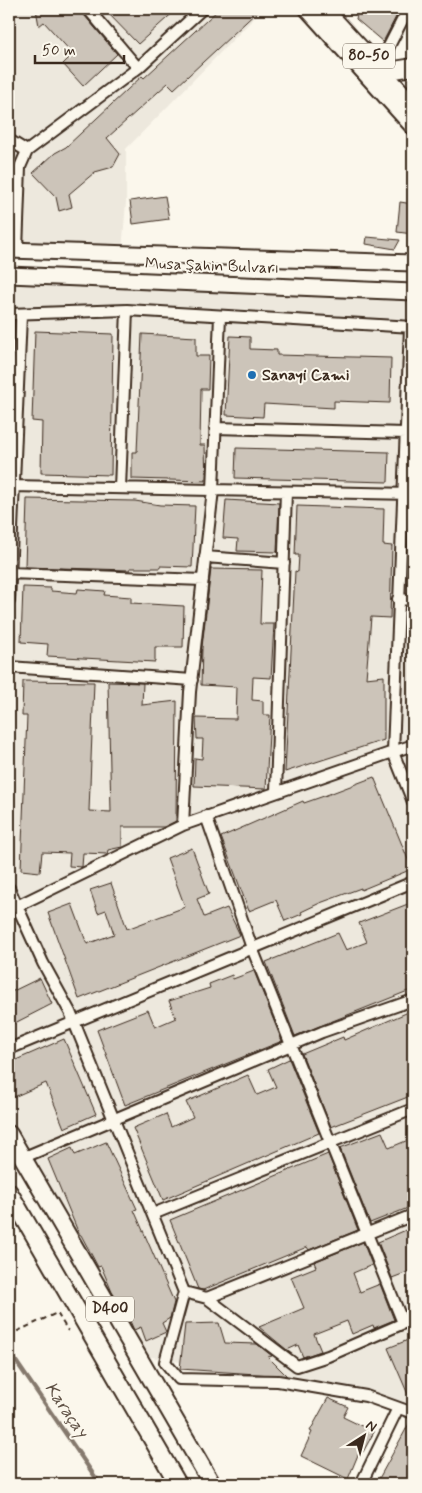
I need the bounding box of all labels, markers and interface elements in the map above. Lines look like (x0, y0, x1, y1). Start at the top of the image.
scale bar (35, 32, 124, 64)
text: 50 m (42, 41, 76, 61)
road number: 80-50 (343, 44, 395, 68)
street label: Musa Şahin Bulvarı (145, 253, 279, 279)
place label: Sanayi Cami (262, 365, 349, 386)
marker: Sanayi Cami (246, 369, 258, 381)
road number: D400 (86, 1296, 134, 1322)
water label: Karaçay (39, 1378, 94, 1444)
north arrow (340, 1410, 390, 1460)
text: N (362, 1416, 380, 1436)

